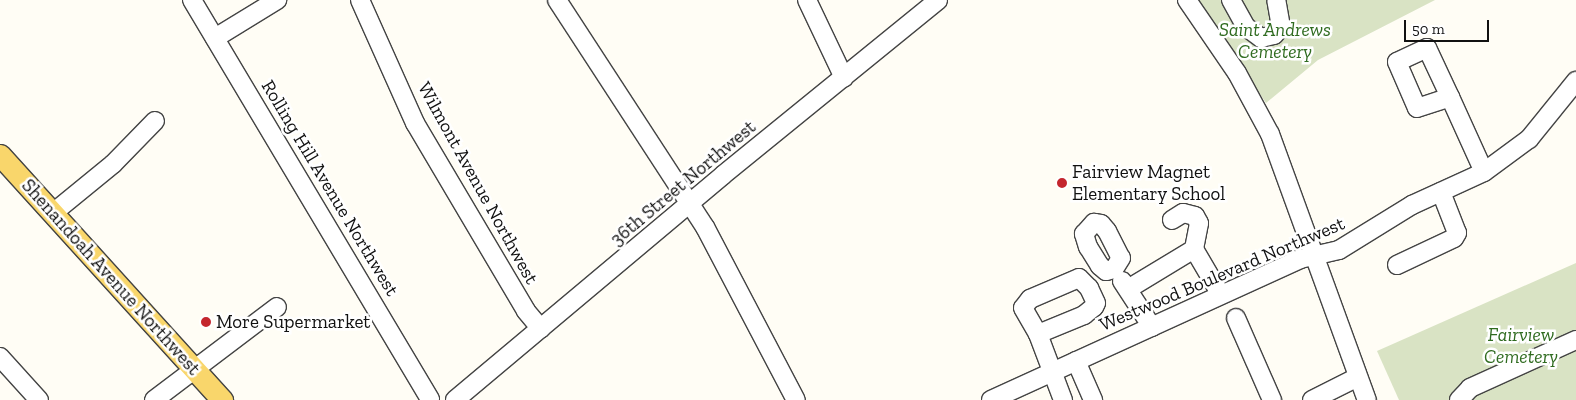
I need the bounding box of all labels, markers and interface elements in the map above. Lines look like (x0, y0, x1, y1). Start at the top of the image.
scale bar (1406, 10, 1491, 42)
park label: Saint Andrews Cemetery (1219, 19, 1331, 63)
text: 50 m (1412, 20, 1445, 38)
street label: Rolling Hill Avenue Northwest (256, 76, 404, 300)
street label: Wilmont Avenue Northwest (413, 78, 543, 288)
street label: 36th Street Northwest (606, 115, 760, 251)
place label: Fairview Magnet Elementary School (1072, 161, 1226, 205)
street label: Shenandoah Avenue Northwest (17, 174, 205, 380)
marker: Fairview Magnet Elementary School (1056, 177, 1068, 189)
street label: Westwood Boulevard Northwest (1096, 212, 1348, 336)
place label: More Supermarket (216, 311, 370, 333)
marker: More Supermarket (200, 316, 212, 328)
park label: Fairview Cemetery (1484, 324, 1558, 368)

